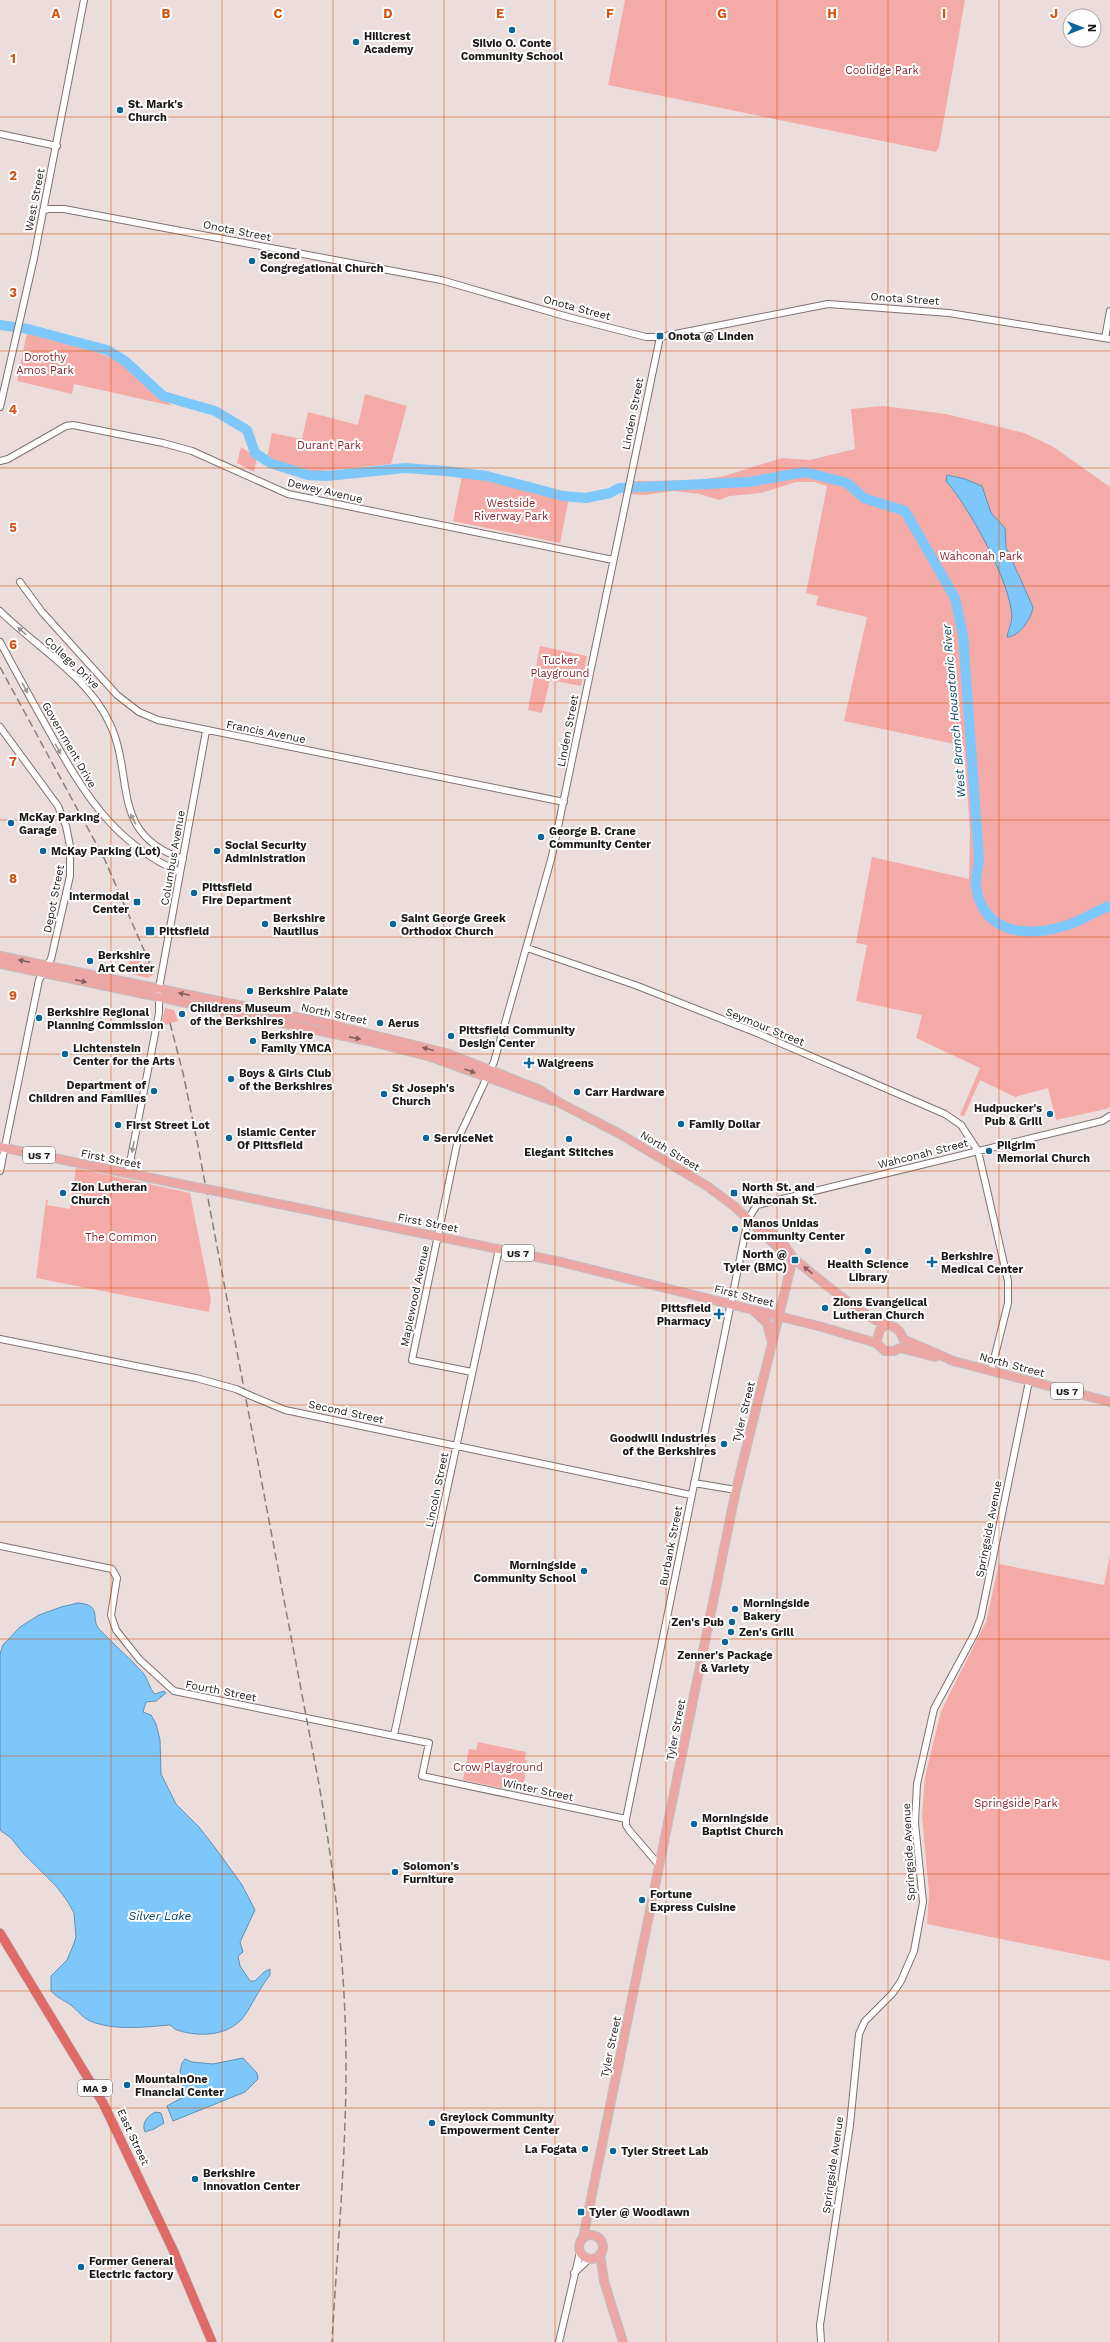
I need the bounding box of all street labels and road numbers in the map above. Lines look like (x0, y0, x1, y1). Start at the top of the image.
street label: West Street (23, 167, 48, 233)
street label: Onota Street (202, 218, 272, 244)
street label: Onota Street (870, 290, 940, 308)
street label: Onota Street (542, 293, 612, 323)
street label: Linden Street (620, 376, 646, 451)
street label: Dewey Avenue (286, 476, 364, 506)
street label: College Drive (42, 634, 102, 692)
street label: Linden Street (555, 693, 581, 768)
street label: Government Drive (39, 700, 99, 790)
street label: Francis Avenue (225, 718, 307, 746)
street label: Columbus Avenue (158, 809, 188, 907)
street label: Depot Street (41, 863, 67, 934)
street label: North Street (300, 1001, 369, 1027)
street label: Seymour Street (724, 1005, 807, 1049)
street label: North Street (638, 1128, 702, 1174)
street label: Wahconah Street (876, 1136, 970, 1172)
road number: US 7 (23, 1147, 55, 1163)
street label: First Street (80, 1147, 143, 1171)
street label: First Street (397, 1211, 460, 1235)
street label: Maplewood Avenue (398, 1244, 432, 1348)
road number: US 7 (502, 1245, 534, 1261)
street label: First Street (713, 1282, 776, 1310)
street label: North Street (978, 1350, 1046, 1380)
street label: Tyler Street (730, 1380, 758, 1444)
road number: US 7 (1051, 1383, 1083, 1399)
street label: Second Street (307, 1398, 385, 1426)
street label: Lincoln Street (423, 1451, 451, 1529)
street label: Springside Avenue (973, 1480, 1005, 1578)
street label: Burbank Street (657, 1505, 685, 1587)
street label: Fourth Street (184, 1678, 258, 1704)
street label: Tyler Street (664, 1698, 688, 1762)
street label: Winter Street (501, 1776, 575, 1804)
street label: Springside Avenue (900, 1803, 918, 1901)
street label: Tyler Street (598, 2015, 624, 2079)
road number: MA 9 (78, 2080, 112, 2096)
street label: East Street (114, 2107, 152, 2168)
street label: Springside Avenue (820, 2115, 846, 2215)

